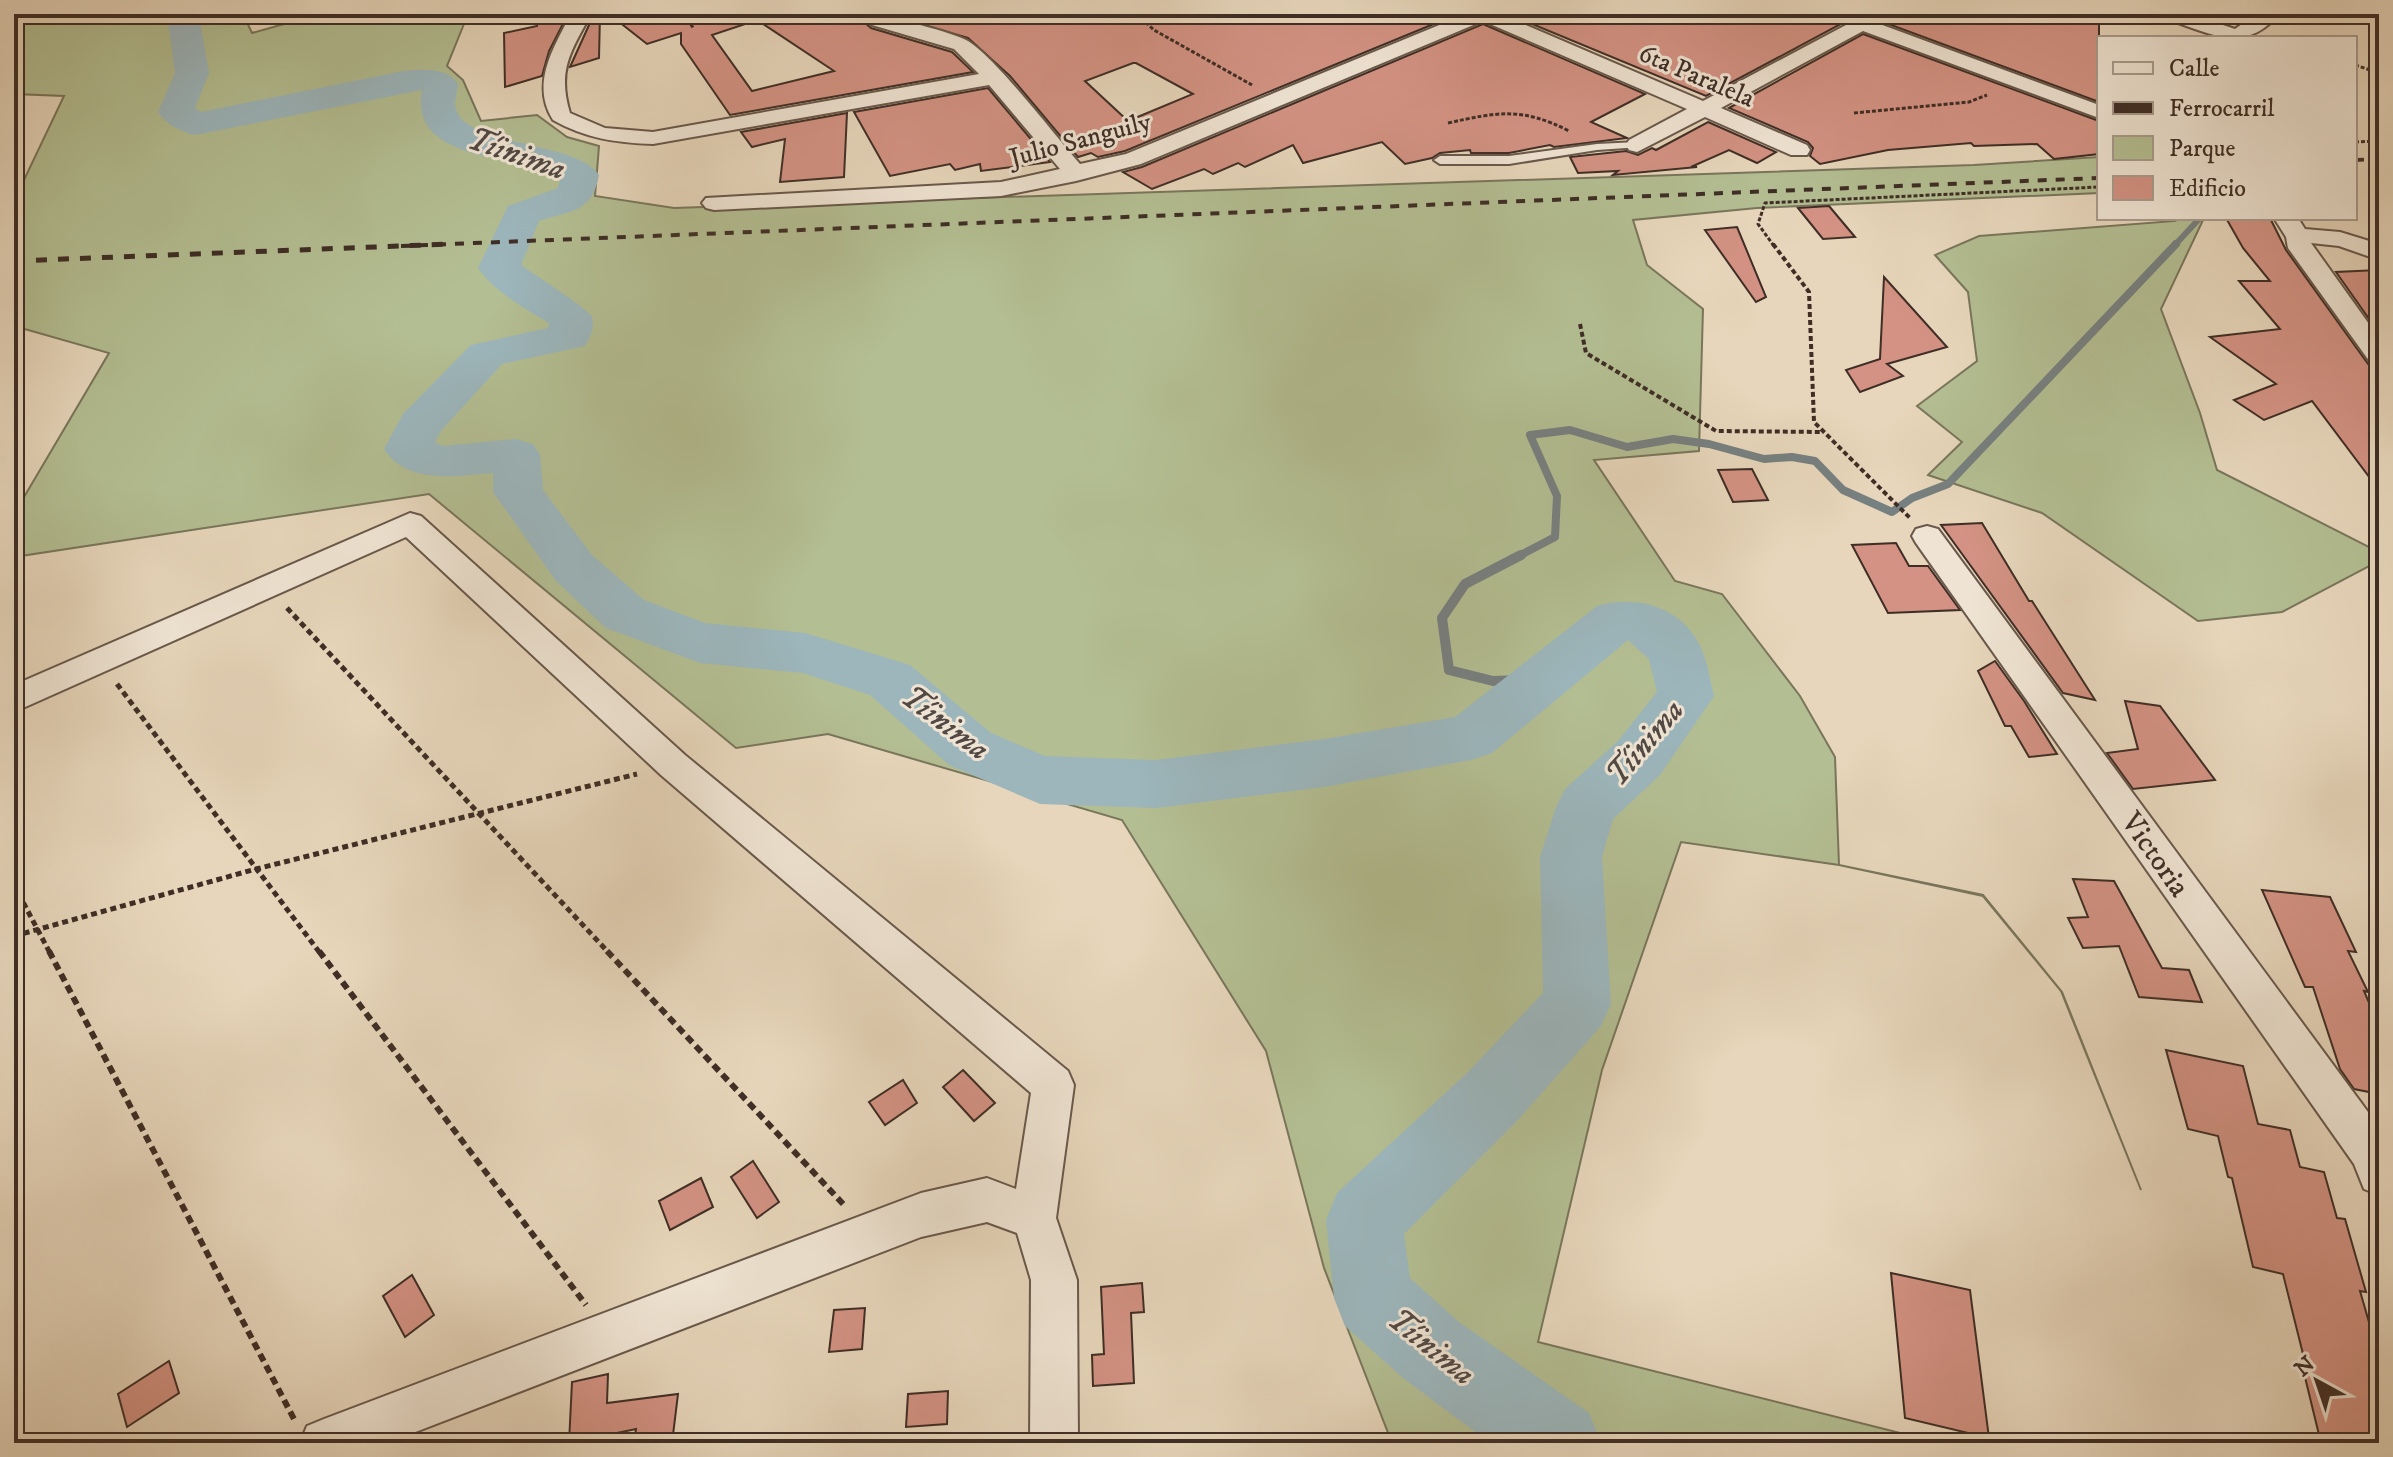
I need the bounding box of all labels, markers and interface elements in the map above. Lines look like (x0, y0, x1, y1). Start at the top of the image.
legend (2097, 36, 2357, 220)
street label: 6ta Paralela (1633, 37, 1759, 116)
text: Calle (2169, 54, 2219, 84)
text: Ferrocarril (2169, 94, 2275, 124)
street label: Julio Sanguily (1004, 106, 1155, 176)
water label: Tíinima (462, 120, 570, 190)
text: Parque (2169, 134, 2235, 164)
text: Edificio (2169, 174, 2246, 204)
water label: Tíinima (893, 677, 997, 770)
water label: Tíinima (1598, 692, 1693, 795)
street label: Victoria (2112, 804, 2197, 905)
water label: Tíinima (1379, 1300, 1482, 1395)
north arrow (2277, 1341, 2357, 1421)
text: N (2290, 1351, 2321, 1383)

